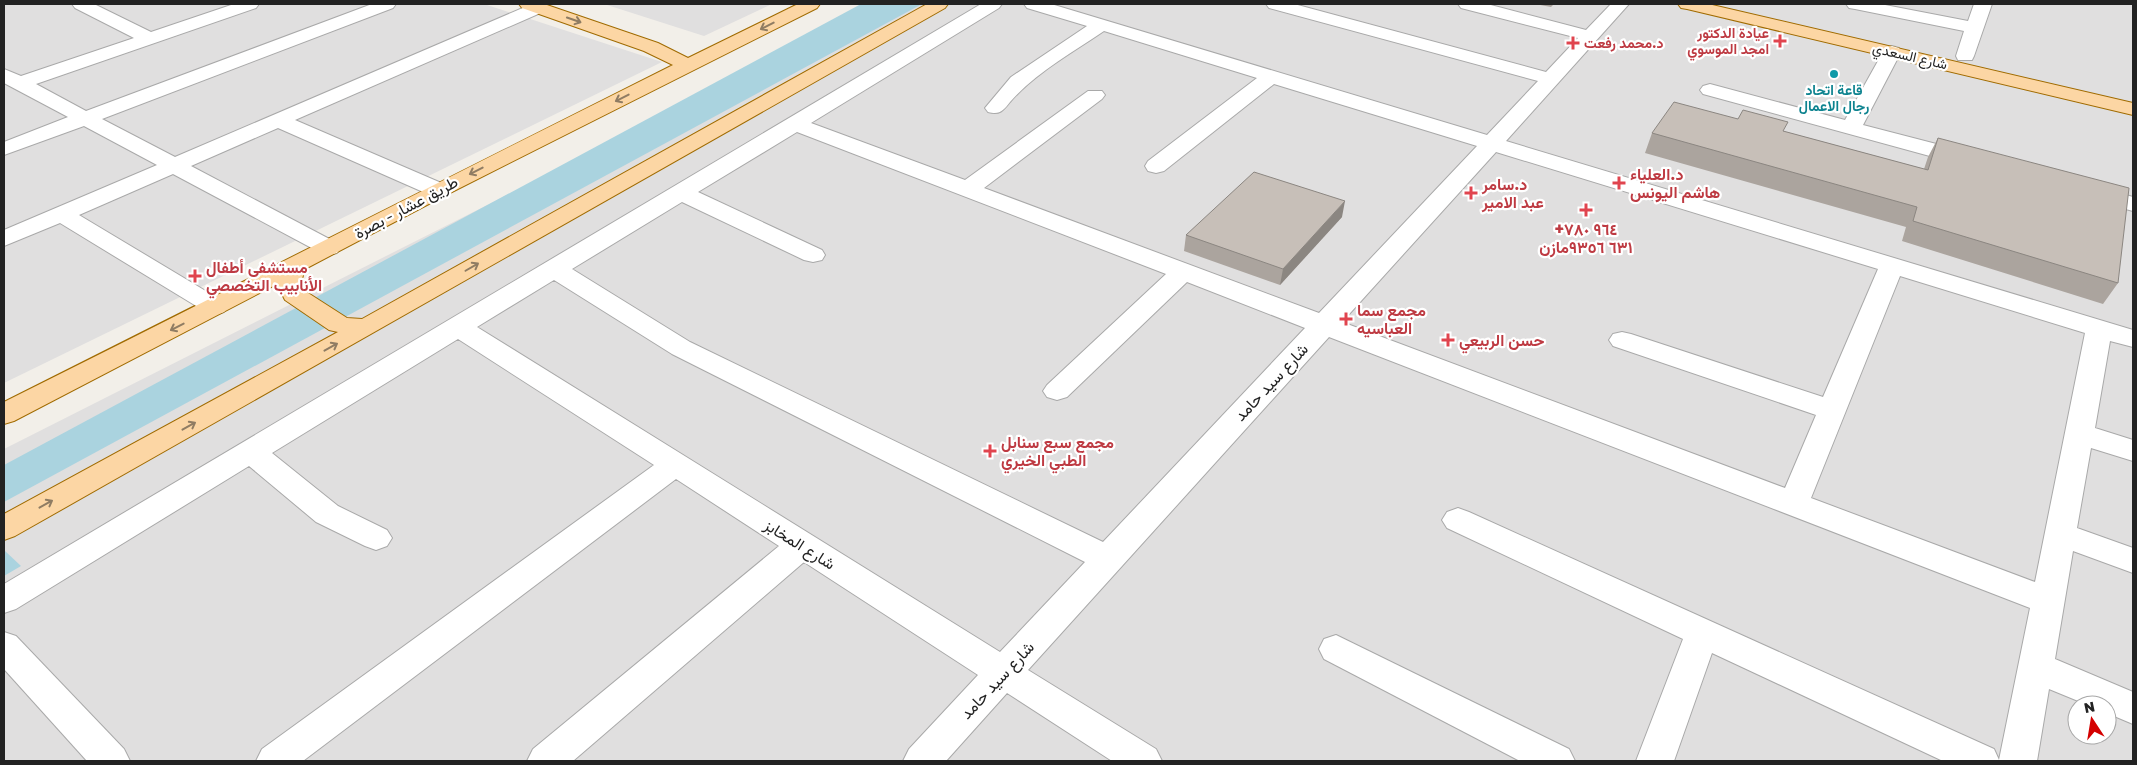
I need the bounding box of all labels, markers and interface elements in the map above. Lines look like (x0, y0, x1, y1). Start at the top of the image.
one-way arrow (566, 16, 582, 25)
one-way arrow (760, 21, 775, 31)
place label: عيادة الدكتور امجد الموسوي (1687, 24, 1769, 61)
place label: د.محمد رفعت (1584, 34, 1664, 52)
marker: عيادة الدكتور امجد الموسوي (1773, 34, 1787, 48)
marker: د.محمد رفعت (1566, 36, 1580, 50)
street label: شارع السعدي (1870, 39, 1949, 76)
marker: قاعة اتحاد رجال الاعمال (1828, 68, 1840, 80)
place label: قاعة اتحاد رجال الاعمال (1799, 81, 1869, 115)
one-way arrow (615, 94, 630, 103)
place label: د.العلياء هاشم اليونس (1630, 164, 1720, 203)
one-way arrow (469, 166, 484, 176)
street label: طريق عشار - بصرة (351, 171, 462, 244)
place label: د.سامر عبد الامير (1481, 174, 1544, 213)
marker: د.العلياء هاشم اليونس (1612, 176, 1626, 190)
marker: د.سامر عبد الامير (1464, 186, 1478, 200)
marker: +٩٦٤ ٧٨٠ ٦٣١ ٩٣٥٦مازن (1579, 203, 1593, 217)
place label: +٩٦٤ ٧٨٠ ٦٣١ ٩٣٥٦مازن (1539, 219, 1633, 258)
place label: مستشفى أطفال الأنابيب التخصصي (206, 257, 322, 299)
one-way arrow (465, 262, 480, 272)
marker: مستشفى أطفال الأنابيب التخصصي (188, 269, 202, 283)
place label: مجمع سما العباسيه (1357, 300, 1426, 338)
marker: مجمع سما العباسيه (1339, 312, 1353, 326)
one-way arrow (170, 323, 185, 332)
place label: حسن الربيعي (1459, 330, 1545, 354)
marker: حسن الربيعي (1441, 333, 1455, 347)
street label: شارع سيد حامد (1230, 339, 1314, 426)
one-way arrow (323, 342, 338, 351)
one-way arrow (181, 421, 196, 431)
place label: مجمع سبع سنابل الطبي الخيري (1001, 432, 1114, 474)
marker: مجمع سبع سنابل الطبي الخيري (983, 444, 997, 458)
one-way arrow (39, 499, 53, 509)
street label: شارع المخابز (759, 514, 839, 575)
street label: شارع سيد حامد (956, 637, 1040, 724)
north arrow (2067, 695, 2117, 745)
text: N (2082, 697, 2096, 716)

